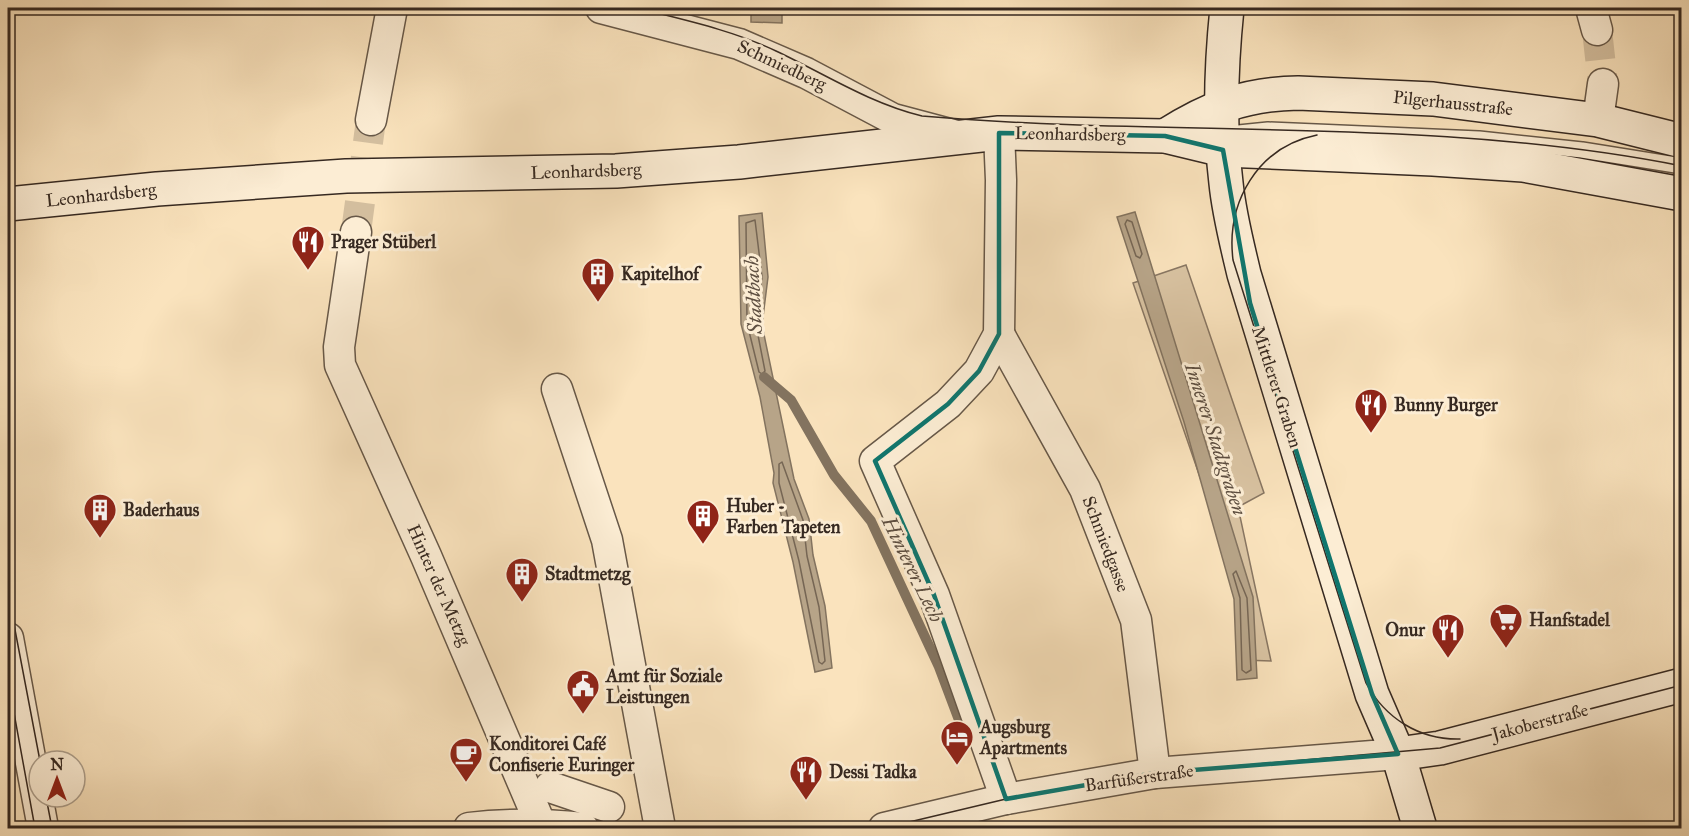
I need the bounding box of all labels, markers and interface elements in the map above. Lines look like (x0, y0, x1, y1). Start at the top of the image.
street label: Schmiedberg (733, 35, 831, 96)
street label: Pilgerhausstraße (1392, 86, 1514, 121)
street label: Leonhardsberg (1014, 122, 1126, 147)
street label: Leonhardsberg (530, 158, 642, 185)
street label: Leonhardsberg (45, 178, 158, 213)
restaurant icon: Prager Stüberl (290, 224, 326, 271)
place label: Prager Stüberl (331, 231, 437, 254)
water label: Stadtbach (739, 255, 767, 336)
building icon: Kapitelhof (580, 256, 616, 303)
place label: Kapitelhof (621, 263, 702, 286)
street label: Mittlerer Graben (1247, 323, 1307, 451)
water label: Innerer Stadtgraben (1180, 359, 1252, 519)
restaurant icon: Bunny Burger (1353, 387, 1389, 434)
place label: Bunny Burger (1394, 394, 1499, 417)
building icon: Baderhaus (82, 492, 118, 539)
street label: Schmiedgasse (1077, 493, 1134, 595)
place label: Huber - Farben Tapeten (726, 495, 841, 539)
building icon: Huber - Farben Tapeten (685, 498, 721, 545)
place label: Baderhaus (123, 499, 200, 521)
water label: Hinterer Lech (877, 511, 949, 626)
street label: Hinter der Metzg (401, 521, 476, 650)
building icon: Stadtmetzg (504, 556, 540, 603)
place label: Stadtmetzg (545, 563, 631, 586)
supermarket icon: Hanfstadel (1488, 602, 1524, 649)
place label: Hanfstadel (1529, 609, 1611, 631)
restaurant icon: Onur (1430, 612, 1466, 659)
place label: Onur (1385, 619, 1426, 641)
place label: Amt für Soziale Leistungen (605, 665, 723, 709)
public building icon: Amt für Soziale Leistungen (565, 668, 601, 715)
street label: Jakoberstraße (1487, 699, 1591, 747)
place label: Augsburg Apartments (979, 716, 1067, 760)
hotel icon: Augsburg Apartments (939, 719, 975, 766)
place label: Konditorei Café Confiserie Euringer (489, 733, 636, 777)
cafe icon: Konditorei Café Confiserie Euringer (448, 736, 484, 783)
north arrow (27, 749, 87, 809)
restaurant icon: Dessi Tadka (788, 754, 824, 801)
text: N (50, 755, 64, 774)
street label: Barfüßerstraße (1083, 759, 1195, 797)
place label: Dessi Tadka (829, 761, 917, 783)

